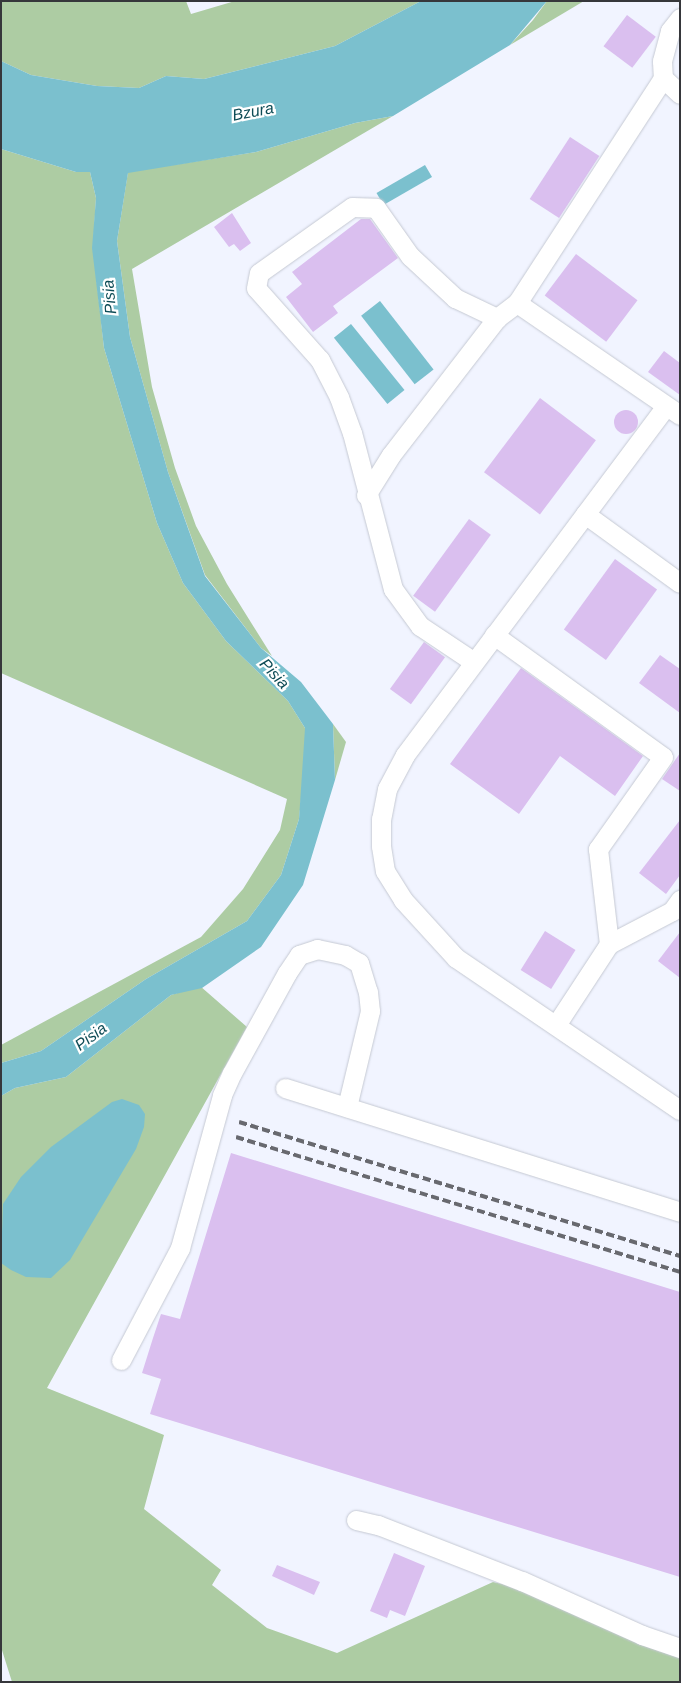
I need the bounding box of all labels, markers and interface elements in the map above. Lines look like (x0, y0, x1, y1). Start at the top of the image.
water label: Bzura (231, 99, 275, 125)
water label: Pisia (99, 279, 121, 315)
water label: Pisia (255, 655, 293, 693)
water label: Pisia (71, 1019, 111, 1055)

